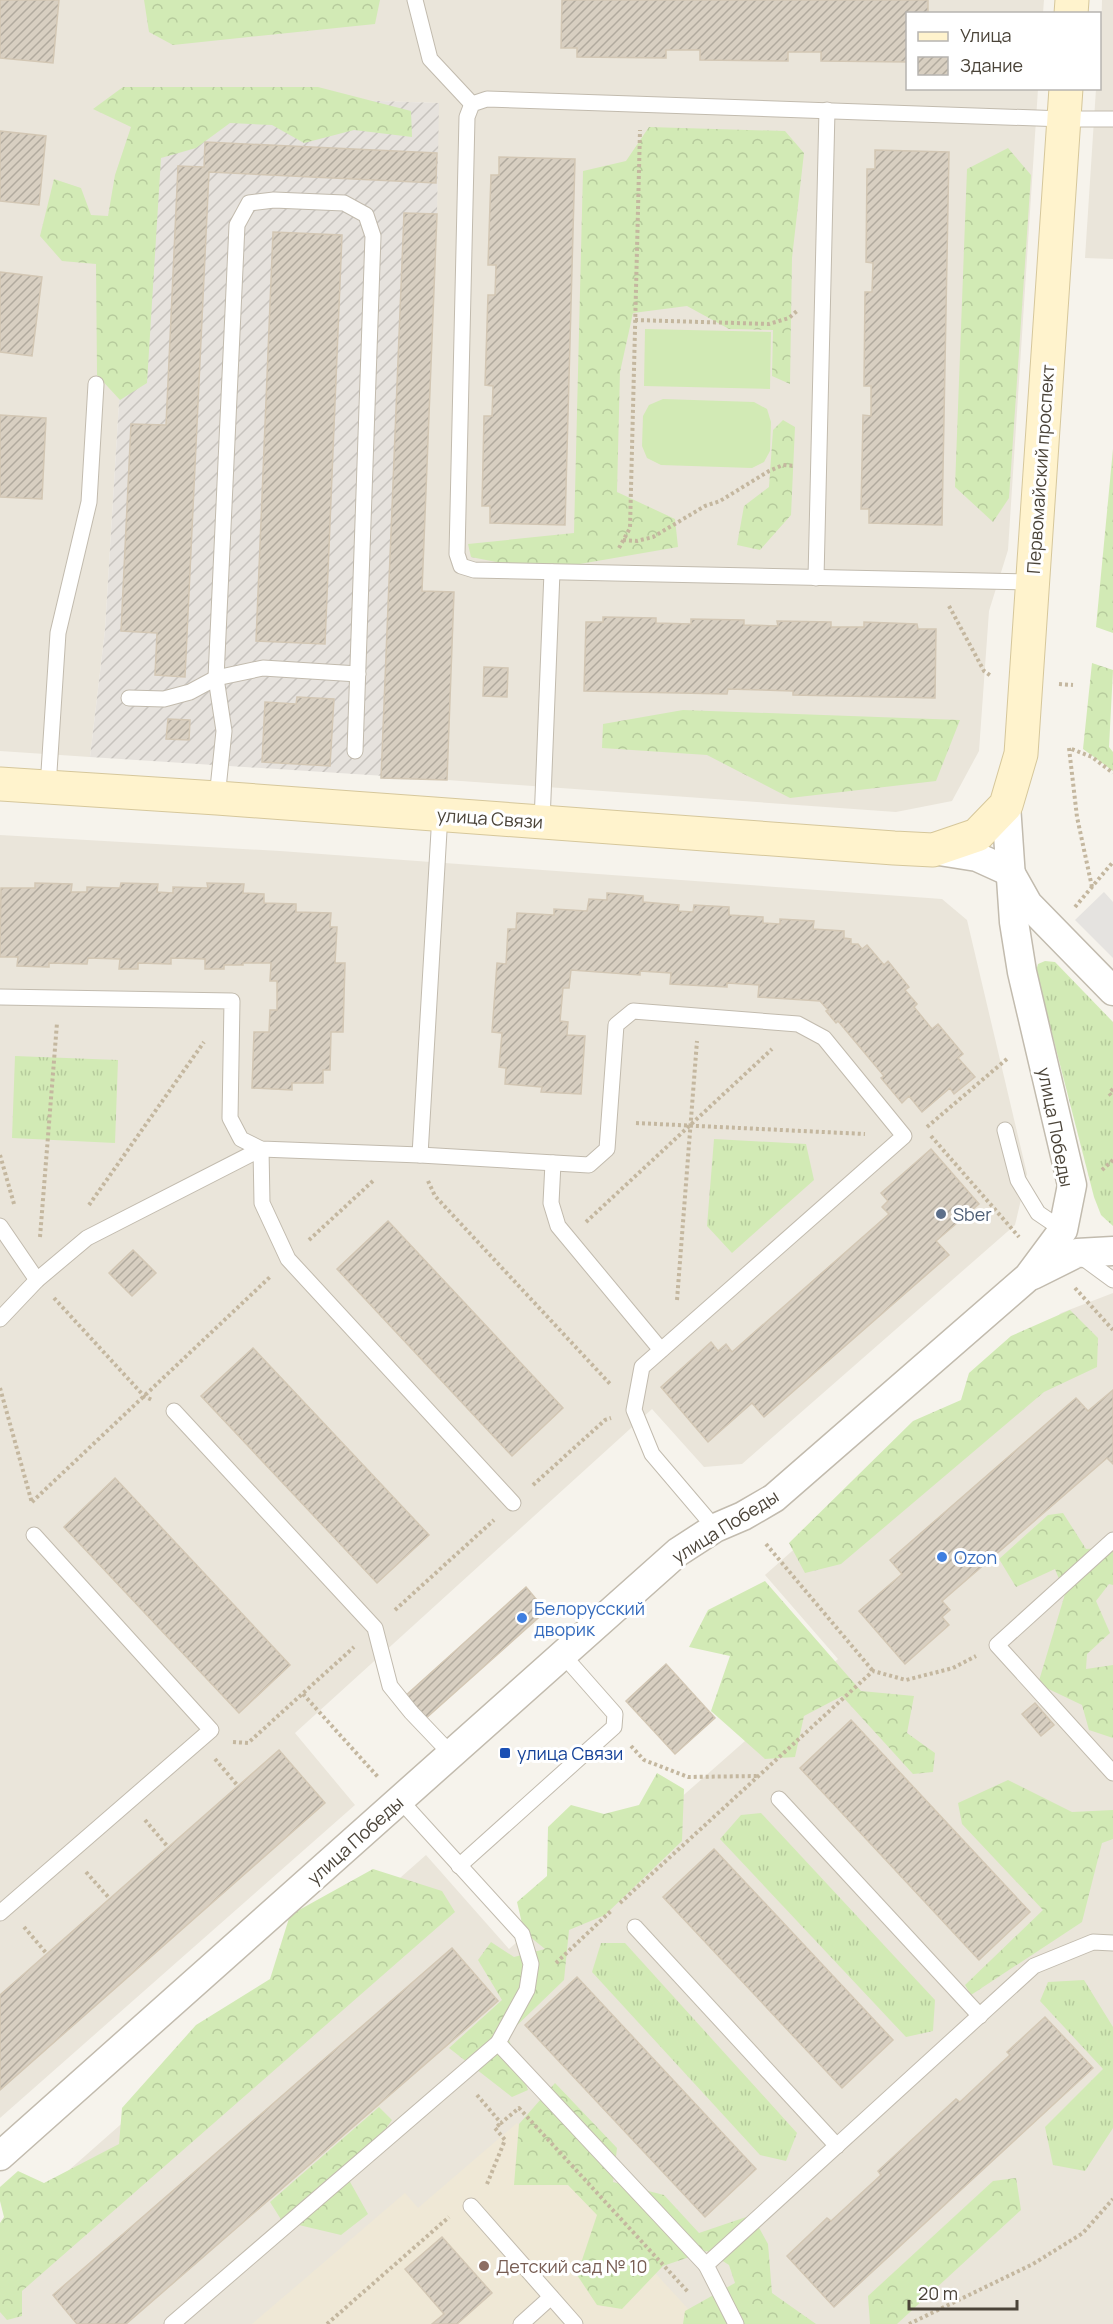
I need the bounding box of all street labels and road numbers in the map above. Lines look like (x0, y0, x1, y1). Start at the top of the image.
street label: Первомайский проспект (1021, 363, 1059, 575)
street label: улица Связи (436, 802, 544, 834)
street label: улица Победы (1033, 1065, 1079, 1189)
street label: улица Победы (667, 1484, 783, 1568)
street label: улица Победы (302, 1790, 408, 1890)

